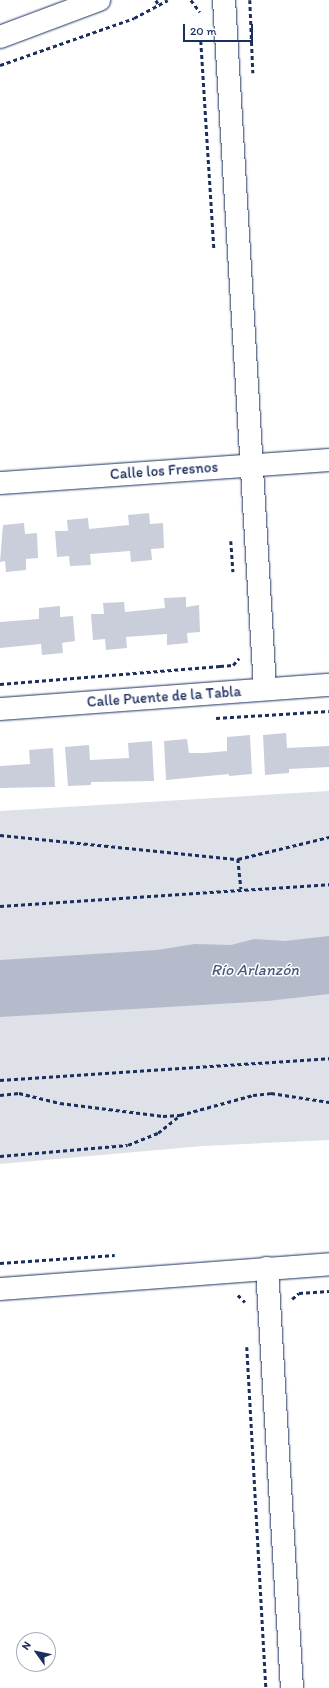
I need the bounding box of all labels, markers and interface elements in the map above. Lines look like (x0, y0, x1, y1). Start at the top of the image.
scale bar (185, 16, 255, 42)
text: 20 m (190, 24, 217, 38)
street label: Calle los Fresnos (109, 458, 219, 484)
street label: Calle Puente de la Tabla (87, 683, 241, 711)
water label: Río Arlanzón (211, 960, 299, 980)
north arrow (16, 1632, 56, 1672)
text: N (19, 1639, 34, 1652)

